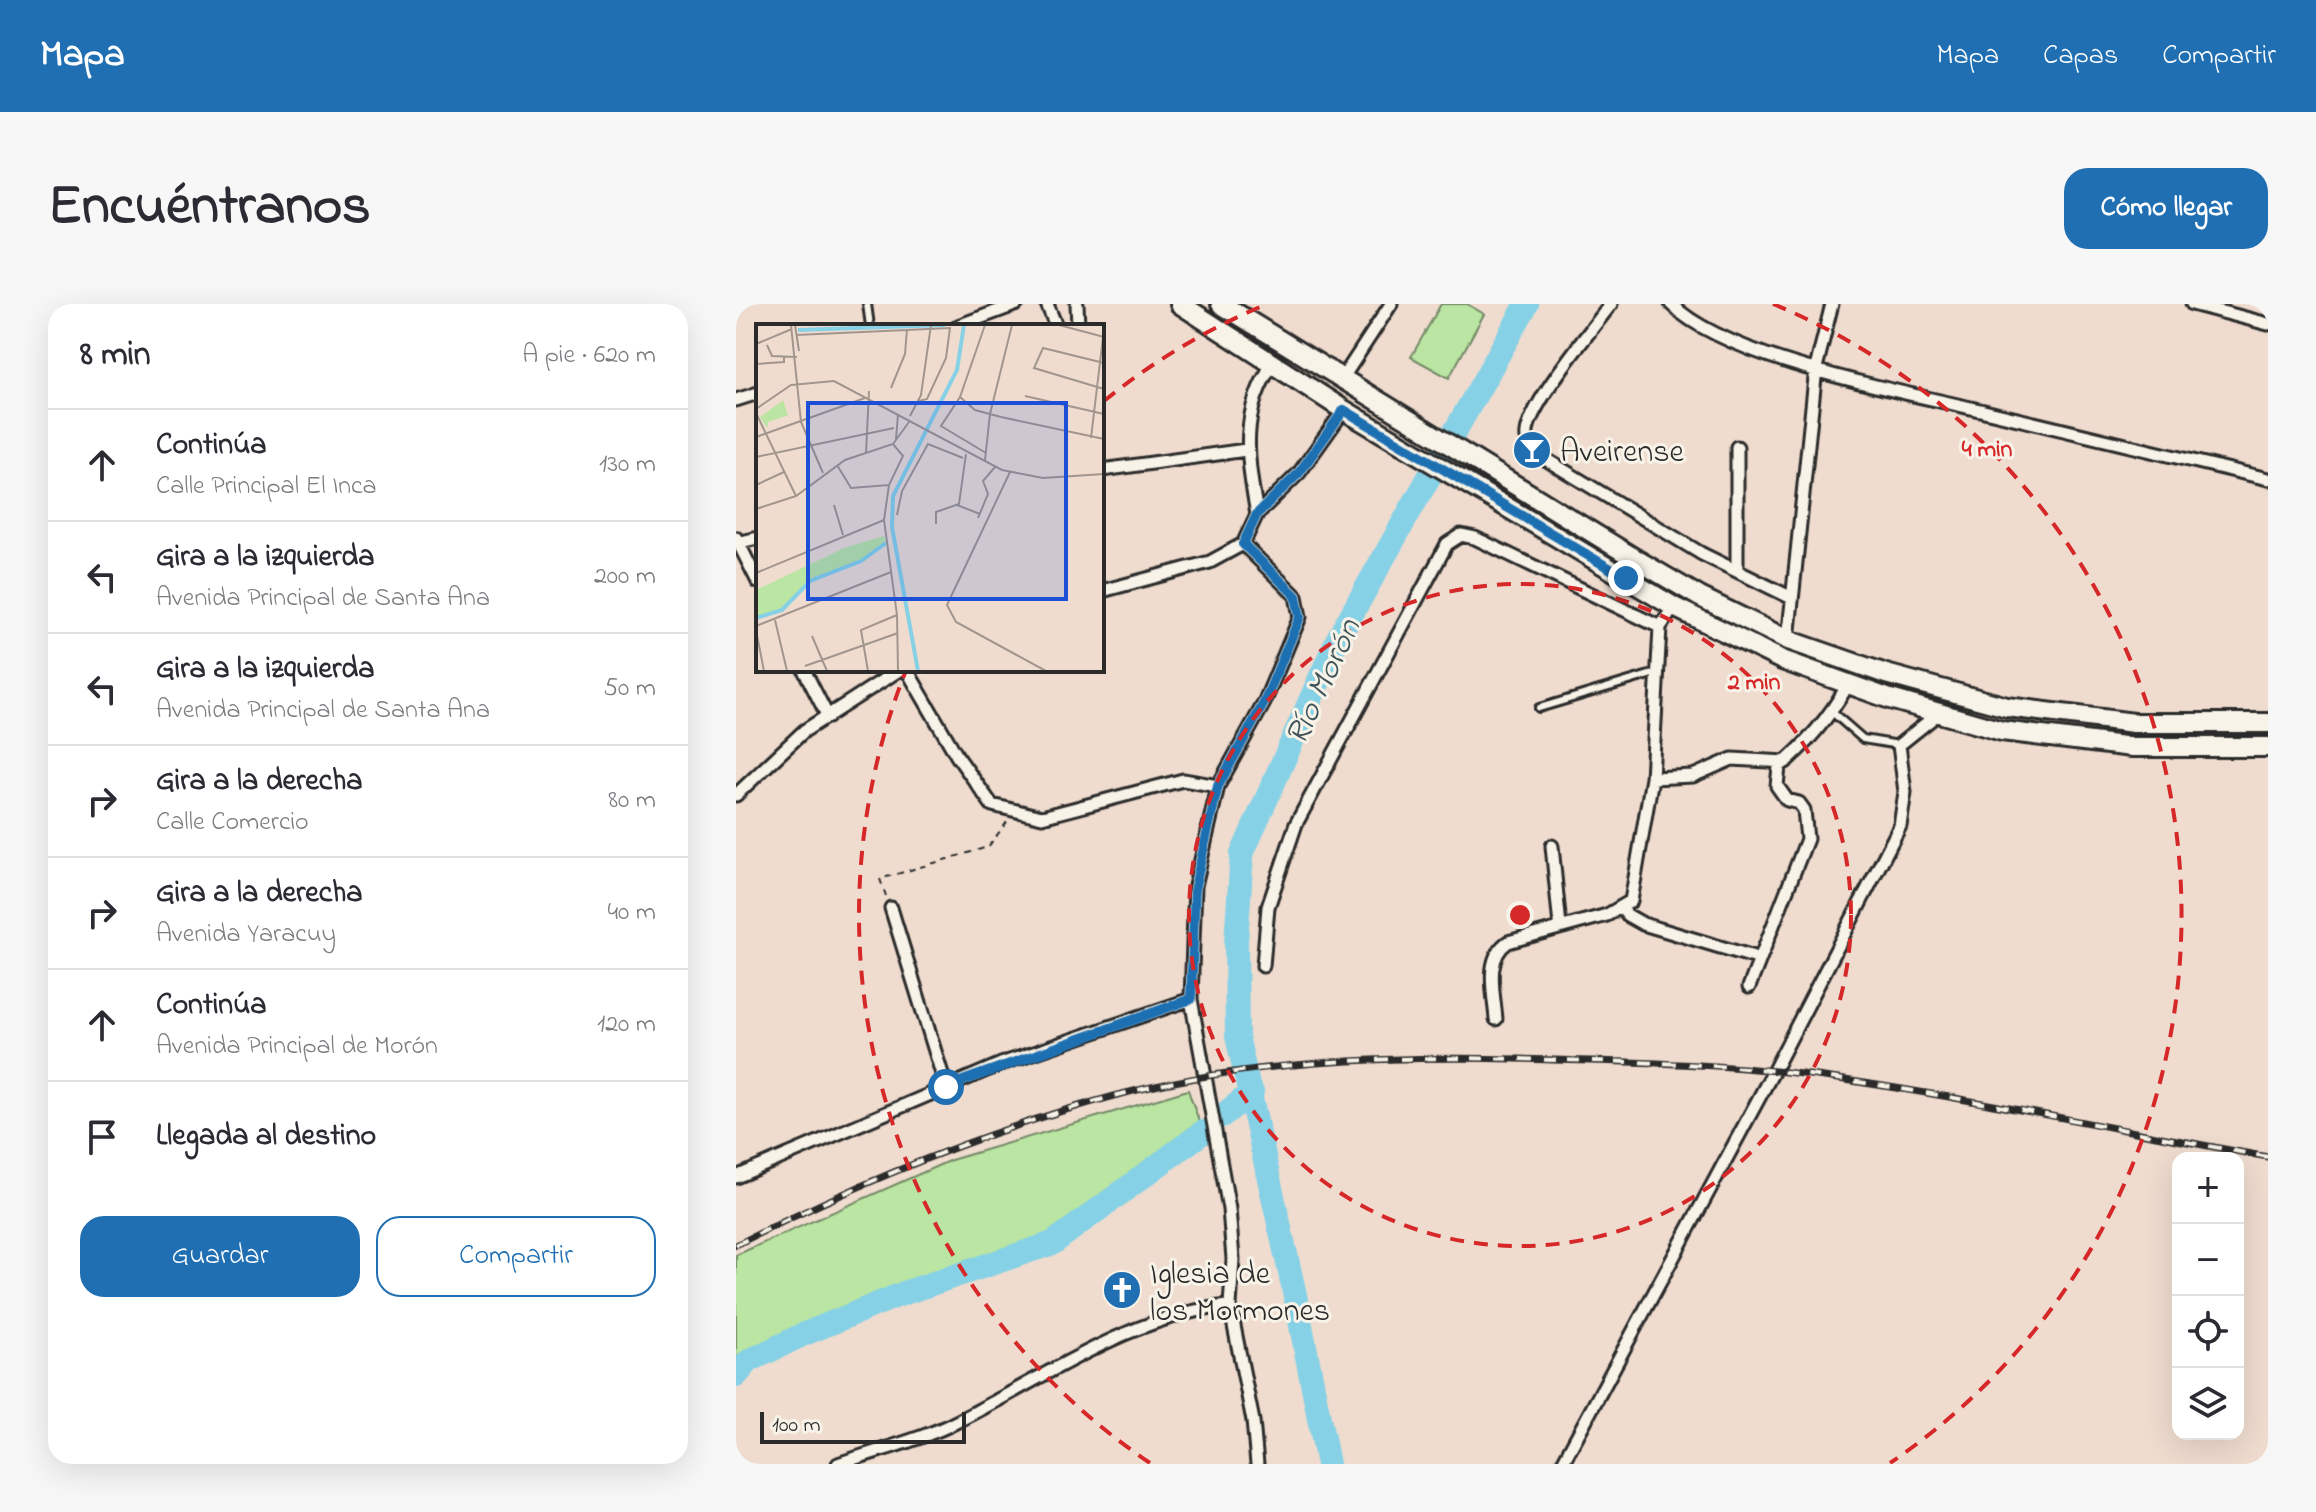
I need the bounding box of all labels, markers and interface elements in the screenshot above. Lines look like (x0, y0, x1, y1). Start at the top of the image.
text: Mapa (40, 28, 125, 84)
text: Mapa (1937, 36, 1999, 77)
text: Capas (2043, 36, 2118, 77)
text: Compartir (2162, 36, 2276, 77)
text: Encuéntranos (48, 168, 371, 249)
button: Cómo llegar (2064, 168, 2268, 249)
inset map (756, 324, 1104, 672)
text: 8 min (80, 331, 151, 381)
text: A pie · 620 m (522, 337, 656, 375)
text: Continúa (156, 424, 266, 468)
bar icon: Aveirense (1511, 429, 1553, 471)
place label: Aveirense (1560, 430, 1684, 477)
text: 4 min (1962, 433, 2012, 468)
icon: ahead (80, 443, 124, 487)
text: 130 m (599, 446, 656, 484)
text: Calle Principal El Inca (156, 468, 377, 506)
text: Gira a la izquierda (156, 536, 374, 580)
icon: left (80, 555, 124, 599)
text: 200 m (594, 558, 656, 596)
route end (1608, 560, 1644, 596)
text: Avenida Principal de Santa Ana (156, 580, 490, 618)
water label: Río Morón (1274, 610, 1376, 754)
text: Gira a la izquierda (156, 648, 374, 692)
text: 2 min (1727, 666, 1781, 701)
icon: left (80, 667, 124, 711)
text: 50 m (603, 670, 656, 708)
text: Avenida Principal de Santa Ana (156, 692, 490, 730)
text: Gira a la derecha (156, 760, 362, 804)
icon: right (80, 779, 124, 823)
text: 80 m (608, 782, 656, 820)
text: Calle Comercio (156, 804, 309, 842)
text: Gira a la derecha (156, 872, 362, 916)
icon: right (80, 891, 124, 935)
text: 40 m (607, 894, 656, 932)
centre of rings (1506, 901, 1534, 929)
text: Avenida Yaracuy (156, 916, 336, 954)
text: Continúa (156, 984, 266, 1028)
icon: ahead (80, 1003, 124, 1047)
text: 120 m (597, 1006, 656, 1044)
text: Avenida Principal de Morón (156, 1028, 438, 1066)
route start (928, 1069, 964, 1105)
icon: arrive (80, 1115, 124, 1159)
text: Llegada al destino (156, 1115, 376, 1159)
map controls (2172, 1152, 2244, 1440)
button: + (2172, 1152, 2244, 1224)
button: Guardar (80, 1216, 360, 1297)
button: Compartir (376, 1216, 656, 1297)
button: − (2172, 1224, 2244, 1296)
place label: Iglesia de los Mormones (1150, 1252, 1330, 1336)
church icon: Iglesia de los Mormones (1101, 1269, 1143, 1311)
button: locate (2172, 1296, 2244, 1368)
button: layers (2172, 1368, 2244, 1440)
scale bar (760, 1408, 966, 1444)
text: 100 m (772, 1410, 821, 1442)

